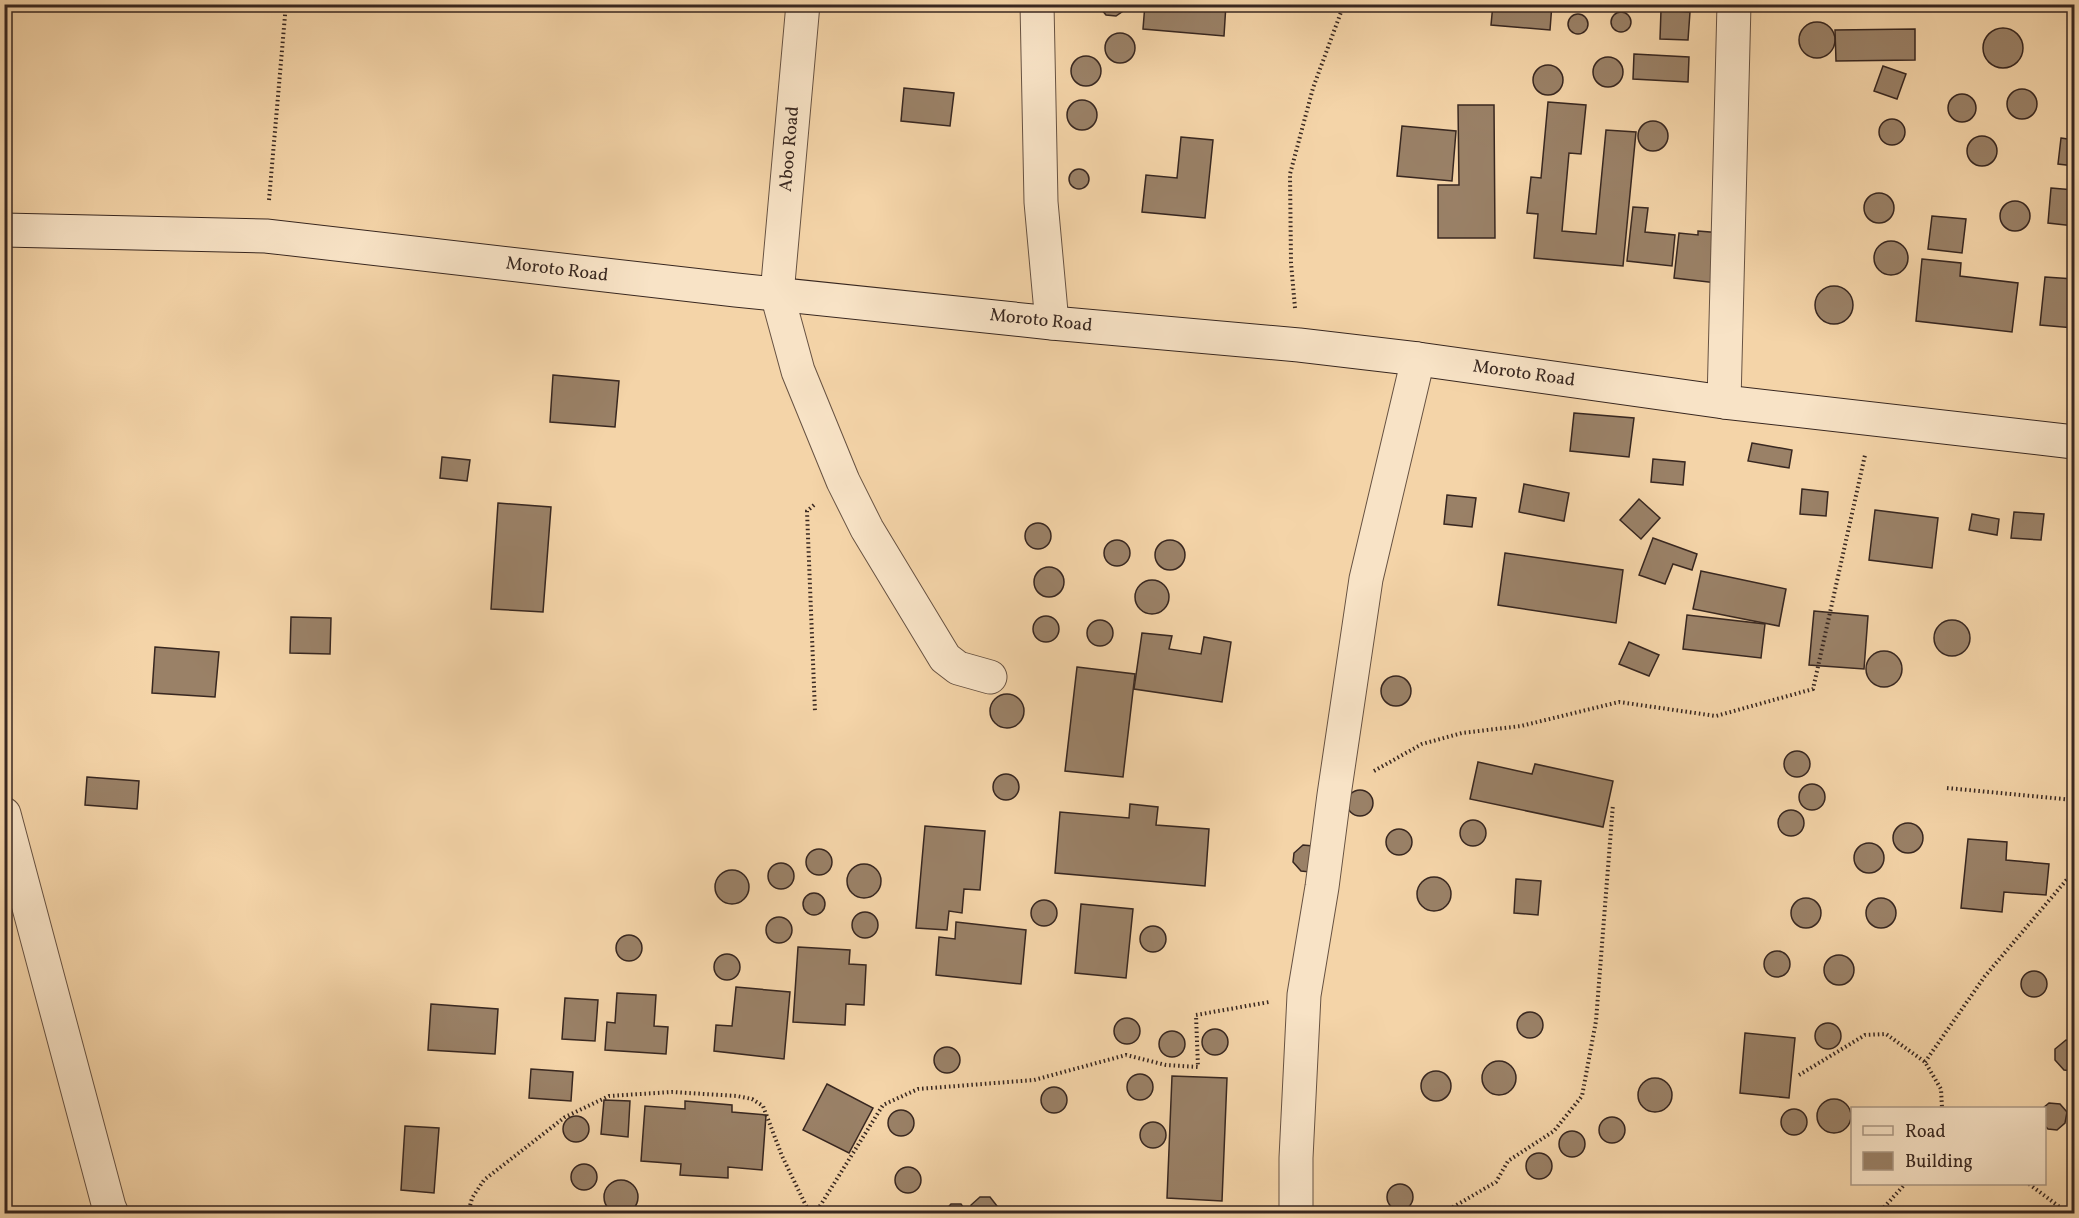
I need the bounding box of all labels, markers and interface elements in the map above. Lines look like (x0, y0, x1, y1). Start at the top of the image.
street label: Aboo Road (774, 105, 806, 193)
street label: Moroto Road (504, 251, 610, 289)
street label: Moroto Road (988, 303, 1094, 339)
street label: Moroto Road (1471, 354, 1577, 394)
legend (1851, 1107, 2046, 1185)
text: Road (1905, 1120, 1946, 1145)
text: Building (1905, 1150, 1973, 1175)

